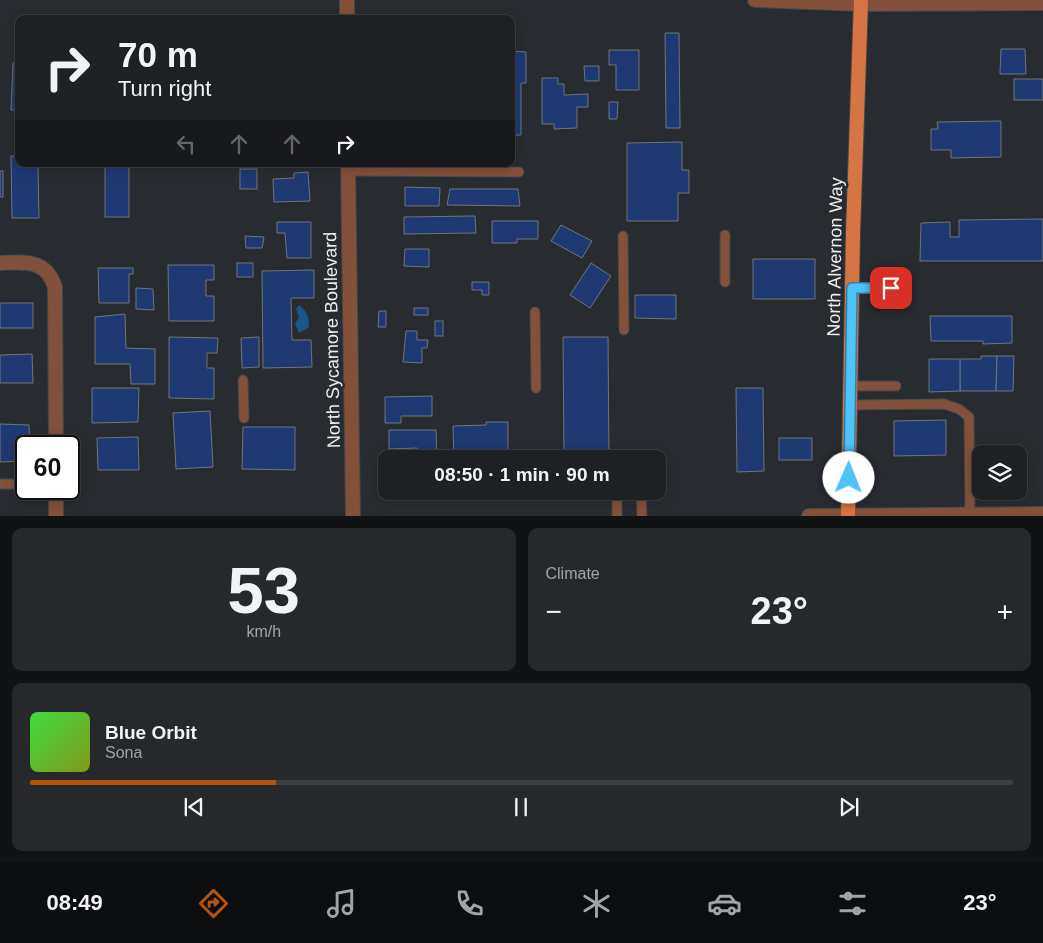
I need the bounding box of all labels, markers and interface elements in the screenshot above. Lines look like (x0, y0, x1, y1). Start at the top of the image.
icon: right (35, 35, 100, 100)
text: 70 m (118, 35, 198, 74)
text: Turn right (118, 76, 211, 101)
icon: left (172, 130, 200, 158)
icon: ahead (225, 130, 253, 158)
icon: ahead (278, 130, 306, 158)
icon: right (331, 130, 359, 158)
street label: North Alvernon Way (824, 177, 846, 337)
street label: North Sycamore Boulevard (320, 232, 344, 448)
pin (870, 267, 912, 309)
icon: arrive (877, 274, 905, 302)
speed limit sign: 60 (15, 435, 80, 500)
map controls (972, 445, 1027, 500)
button: layers (972, 445, 1027, 500)
position arrow (822, 451, 874, 503)
text: 08:50 · 1 min · 90 m (434, 464, 610, 485)
text: 53 (228, 554, 300, 627)
text: Climate (546, 565, 600, 582)
text: 23° (751, 590, 808, 632)
text: − (546, 596, 562, 627)
text: + (997, 596, 1013, 627)
text: km/h (246, 623, 281, 640)
text: Blue Orbit (105, 722, 197, 743)
text: Sona (105, 744, 142, 761)
icon: previous (180, 793, 208, 821)
icon: pause (507, 793, 535, 821)
icon: next (835, 793, 863, 821)
icon: directions (196, 886, 231, 921)
icon: music (324, 886, 359, 921)
icon: phone (452, 886, 487, 921)
icon: climate (579, 886, 614, 921)
icon: car (707, 886, 742, 921)
icon: filters (835, 886, 870, 921)
text: 08:49 (46, 890, 103, 915)
text: 23° (963, 890, 996, 915)

